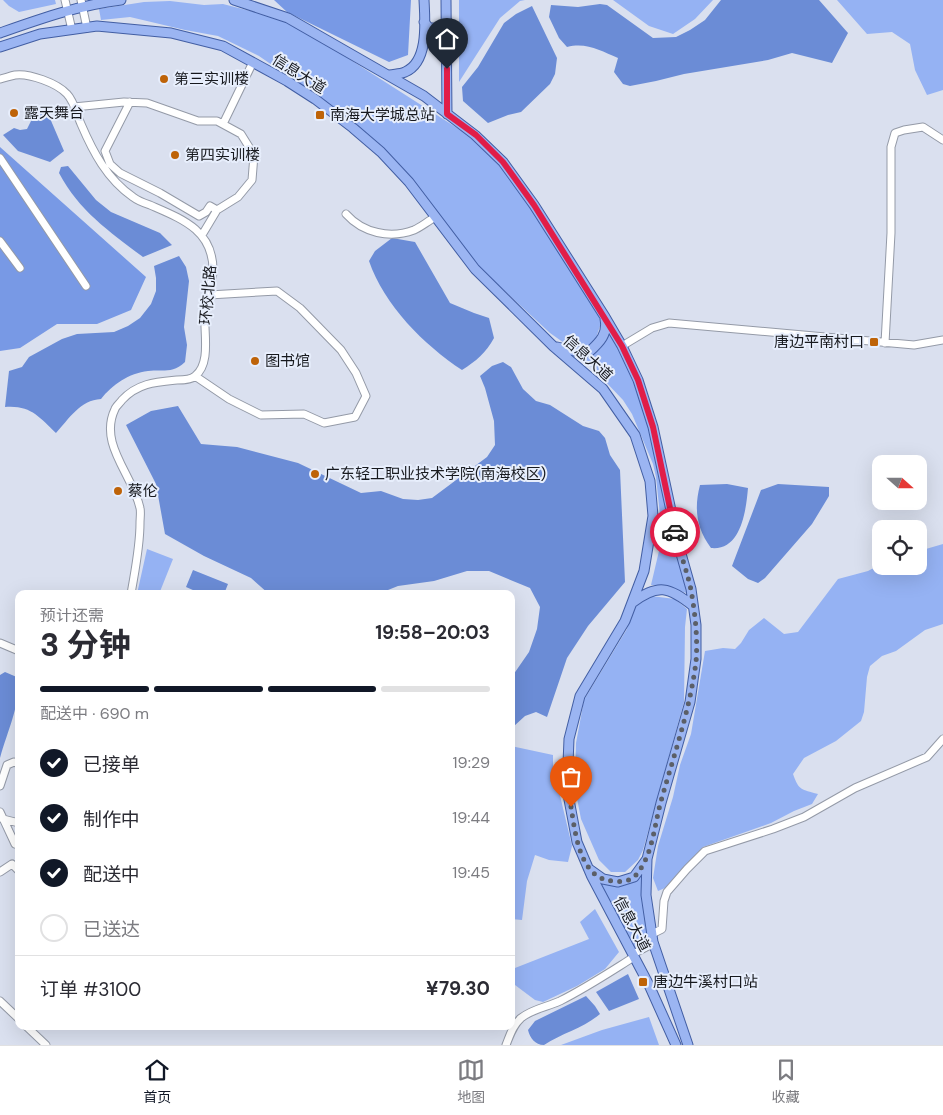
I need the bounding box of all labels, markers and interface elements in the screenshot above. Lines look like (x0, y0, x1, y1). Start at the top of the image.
pin (426, 18, 468, 69)
icon: home (433, 25, 461, 53)
street label: 信息大道 (268, 50, 330, 98)
place label: 第三实训楼 (174, 69, 249, 89)
marker: 第三实训楼 (158, 73, 170, 85)
place label: 露天舞台 (24, 103, 84, 123)
place label: 南海大学城总站 (330, 105, 435, 125)
marker: 露天舞台 (8, 107, 20, 119)
marker: 南海大学城总站 (314, 109, 326, 121)
place label: 第四实训楼 (185, 145, 260, 165)
marker: 第四实训楼 (169, 149, 181, 161)
street label: 环校北路 (195, 264, 221, 326)
street label: 信息大道 (559, 330, 617, 386)
place label: 唐边平南村口 (774, 332, 864, 352)
marker: 唐边平南村口 (868, 336, 880, 348)
place label: 图书馆 (265, 351, 310, 371)
marker: 图书馆 (249, 355, 261, 367)
north arrow (872, 455, 928, 510)
map controls (872, 455, 927, 575)
place label: 广东轻工职业技术学院(南海校区) (325, 464, 546, 484)
marker: 广东轻工职业技术学院(南海校区) (309, 468, 321, 480)
place label: 蔡伦 (128, 481, 158, 501)
marker: 蔡伦 (112, 485, 124, 497)
courier (650, 507, 700, 557)
icon: car (661, 518, 689, 546)
button: locate (872, 520, 927, 575)
text: 预计还需 (40, 605, 104, 626)
text: 19:58–20:03 (375, 620, 490, 645)
text: 3 分钟 (40, 624, 131, 666)
text: 配送中 · 690 m (40, 703, 149, 724)
icon: check (40, 749, 68, 777)
text: 已接单 (83, 752, 140, 777)
text: 19:29 (453, 752, 490, 773)
pin (550, 756, 592, 807)
icon: bag (557, 763, 585, 791)
icon: check (40, 804, 68, 832)
text: 制作中 (83, 807, 140, 832)
text: 19:44 (452, 807, 490, 828)
icon: check (40, 859, 68, 887)
text: 配送中 (83, 862, 140, 887)
text: 19:45 (452, 862, 490, 883)
street label: 信息大道 (609, 893, 655, 955)
text: 已送达 (83, 917, 140, 942)
place label: 唐边牛溪村口站 (653, 972, 758, 992)
text: ¥79.30 (426, 976, 490, 1001)
marker: 唐边牛溪村口站 (637, 976, 649, 988)
text: 订单 #3100 (40, 977, 141, 1002)
tab: 首页 (143, 1056, 171, 1106)
tab: 地图 (457, 1056, 485, 1106)
tab: 收藏 (772, 1056, 800, 1106)

